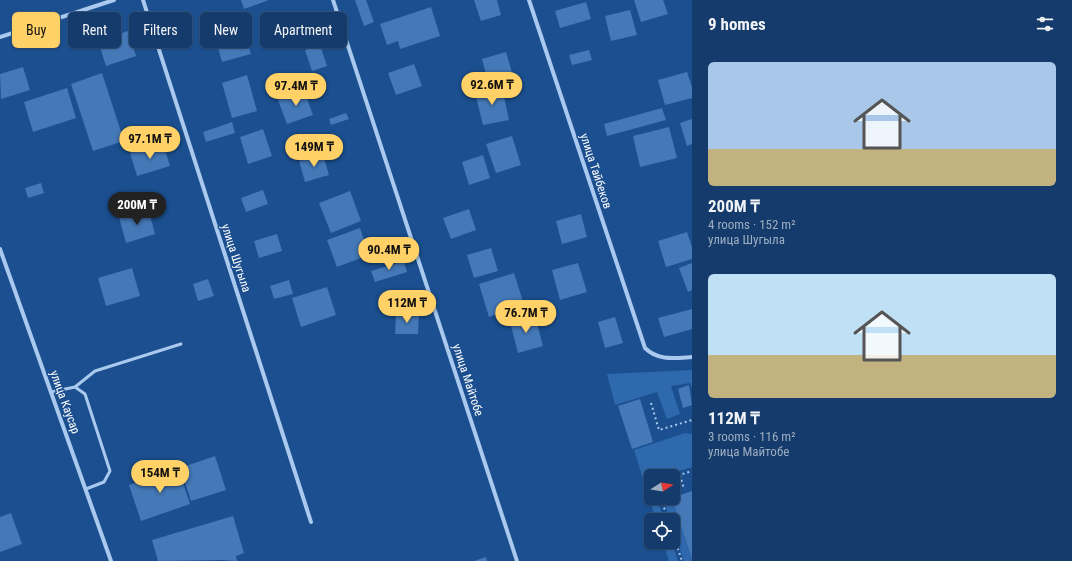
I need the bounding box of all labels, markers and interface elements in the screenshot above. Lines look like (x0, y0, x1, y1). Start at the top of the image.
chip: Buy (12, 12, 60, 48)
chip: Rent (68, 12, 121, 48)
chip: Filters (129, 12, 192, 48)
chip: New (200, 12, 252, 48)
chip: Apartment (260, 12, 347, 48)
icon: filters (1034, 13, 1056, 35)
text: 9 homes (708, 14, 766, 34)
pin: 92.6M ₸ (455, 72, 529, 106)
pin: 97.4M ₸ (259, 73, 333, 107)
text: 92.6M ₸ (470, 77, 514, 92)
text: 97.4M ₸ (274, 78, 318, 93)
icon: home (846, 88, 918, 160)
pin: 97.1M ₸ (113, 126, 187, 160)
text: 97.1M ₸ (128, 131, 172, 146)
street label: улица Тайбеков (577, 132, 615, 210)
pin: 149M ₸ (281, 134, 347, 168)
text: 149M ₸ (294, 139, 334, 154)
pin: 200M ₸ (104, 192, 170, 226)
text: 200M ₸ (708, 196, 760, 216)
text: 200M ₸ (117, 197, 157, 212)
text: 4 rooms · 152 m² (708, 217, 795, 232)
street label: улица Шугыла (218, 222, 254, 294)
text: улица Шугыла (708, 232, 785, 247)
pin: 90.4M ₸ (352, 237, 426, 271)
text: 90.4M ₸ (367, 242, 411, 257)
pin: 112M ₸ (374, 290, 440, 324)
text: 112M ₸ (387, 295, 427, 310)
pin: 76.7M ₸ (489, 300, 563, 334)
icon: home (846, 300, 918, 372)
text: 76.7M ₸ (504, 305, 548, 320)
street label: улица Майтобе (450, 342, 486, 418)
street label: улица Каусар (47, 368, 83, 436)
text: 112M ₸ (708, 408, 760, 428)
text: 3 rooms · 116 m² (708, 429, 795, 444)
text: улица Майтобе (708, 444, 789, 459)
pin: 154M ₸ (127, 460, 193, 494)
text: 154M ₸ (140, 465, 180, 480)
north arrow (644, 469, 680, 505)
map controls (644, 469, 680, 549)
button: locate (644, 513, 680, 549)

